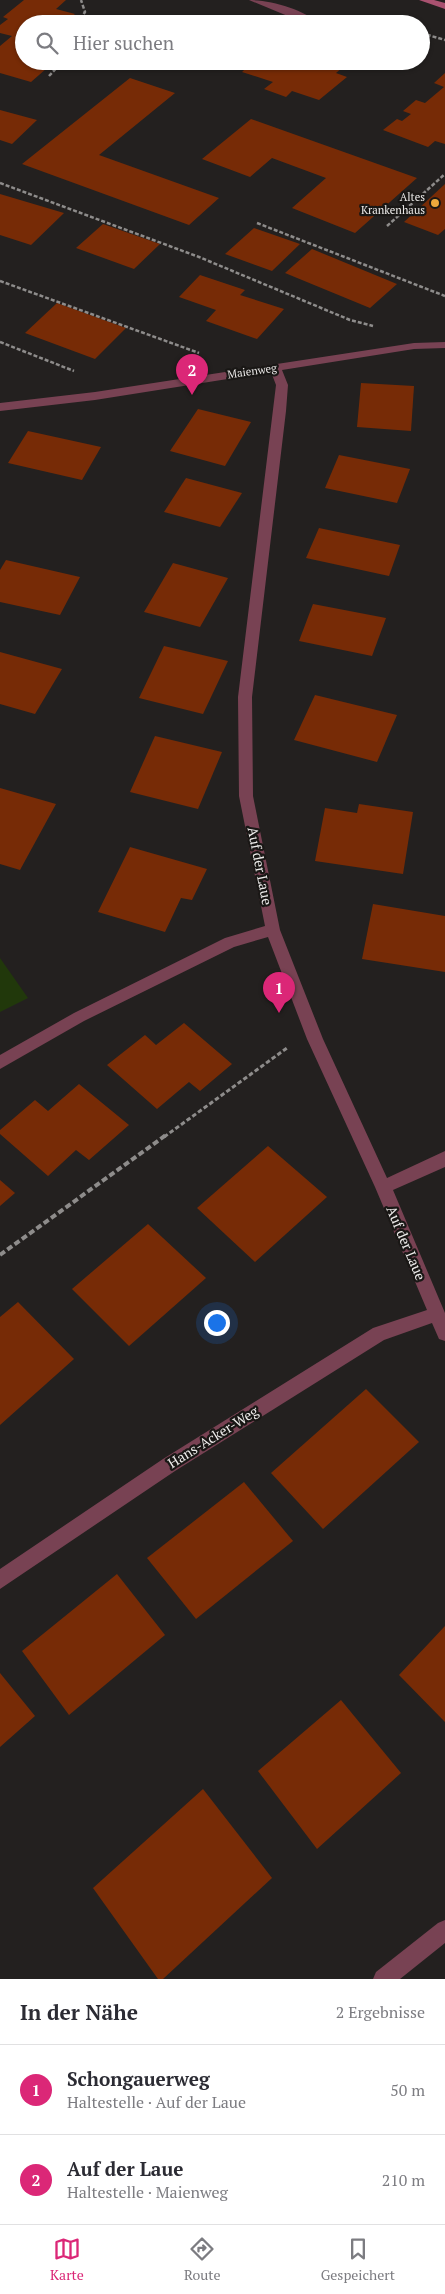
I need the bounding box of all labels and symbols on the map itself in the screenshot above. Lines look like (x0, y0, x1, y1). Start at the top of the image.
place label: Altes Krankenhaus (361, 190, 425, 217)
marker: Altes Krankenhaus (429, 197, 441, 209)
pin: 2 (176, 354, 208, 395)
street label: Maienweg (226, 361, 278, 381)
street label: Auf der Laue (244, 825, 277, 907)
pin: 1 (263, 972, 295, 1013)
street label: Auf der Laue (382, 1203, 431, 1283)
your location (204, 1310, 230, 1336)
street label: Hans-Acker-Weg (164, 1401, 262, 1472)

